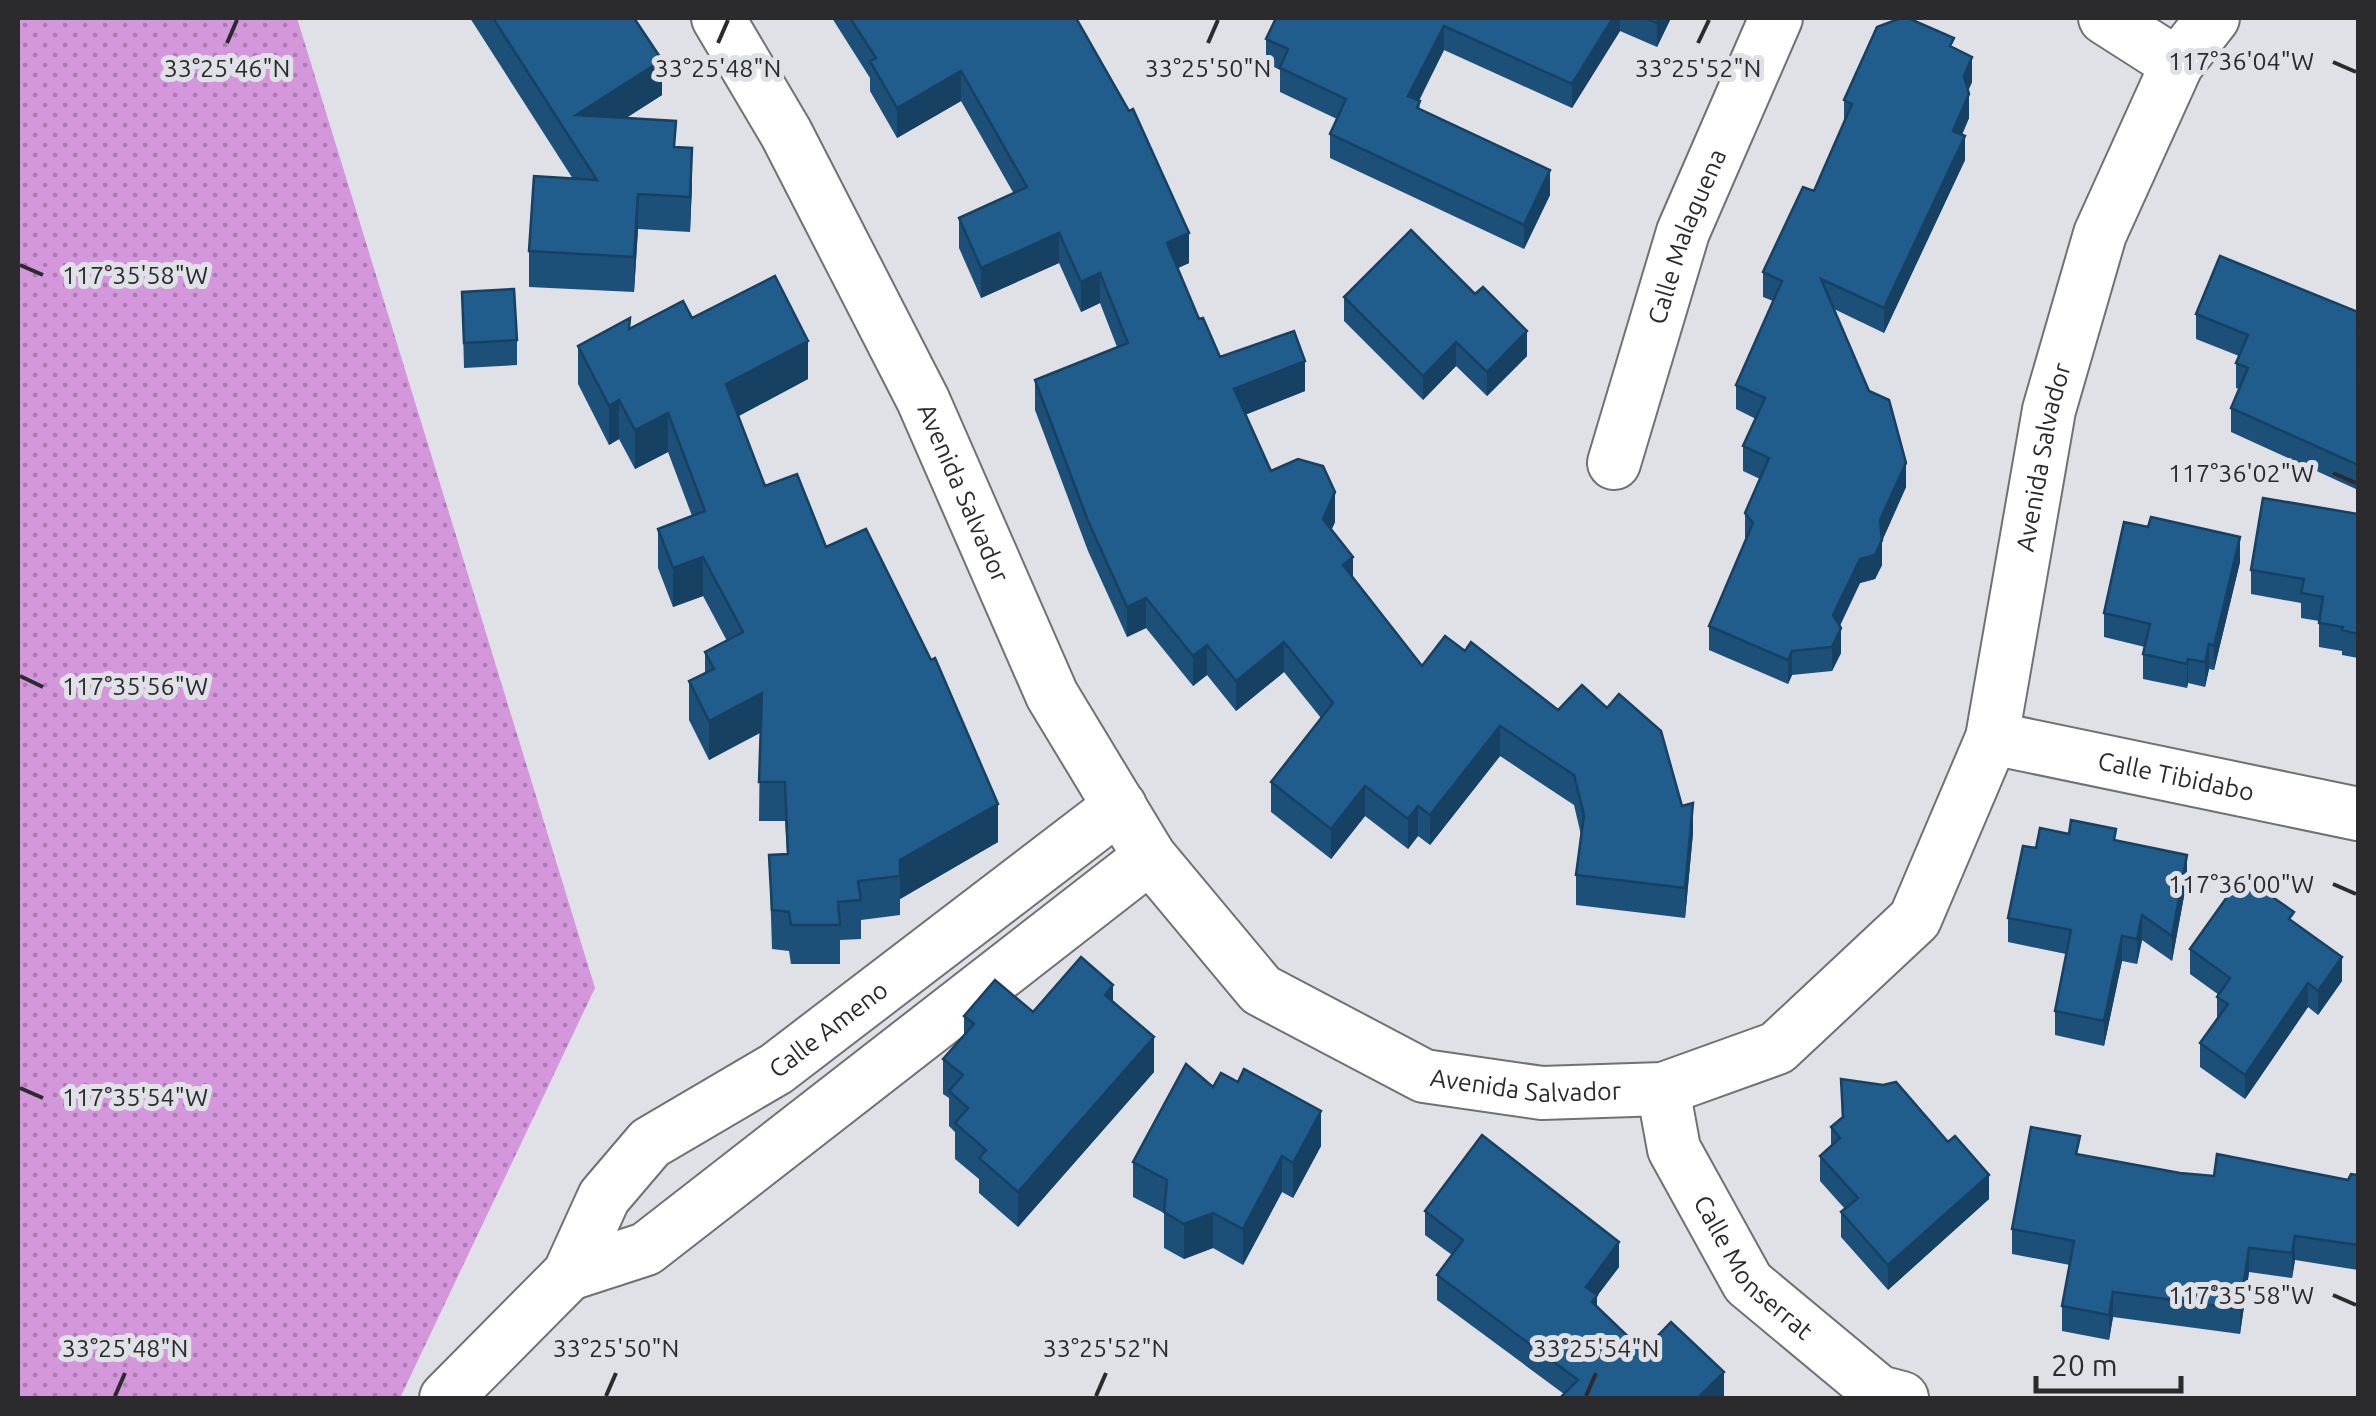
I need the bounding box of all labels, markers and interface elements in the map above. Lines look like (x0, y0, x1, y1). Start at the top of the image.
text: 117°36'04"W (2168, 47, 2314, 75)
text: 33°25'46"N (164, 54, 290, 82)
text: 33°25'48"N (655, 54, 781, 82)
text: 33°25'50"N (1145, 54, 1271, 82)
text: 33°25'52"N (1635, 54, 1761, 82)
street label: Calle Malaguena (1642, 145, 1731, 327)
text: 117°35'58"W (62, 261, 208, 289)
street label: Avenida Salvador (2011, 359, 2076, 554)
street label: Avenida Salvador (912, 399, 1015, 587)
text: 117°36'02"W (2168, 459, 2314, 487)
text: 117°35'56"W (62, 672, 208, 700)
street label: Calle Tibidabo (2095, 746, 2257, 806)
text: 117°36'00"W (2168, 870, 2314, 898)
street label: Calle Ameno (763, 975, 893, 1083)
street label: Avenida Salvador (1428, 1063, 1622, 1107)
text: 117°35'54"W (62, 1083, 208, 1111)
street label: Calle Monserrat (1688, 1190, 1818, 1345)
text: 117°35'58"W (2168, 1281, 2314, 1309)
scale bar (2036, 1331, 2181, 1393)
text: 33°25'48"N (62, 1334, 188, 1362)
text: 33°25'50"N (553, 1334, 679, 1362)
text: 33°25'52"N (1043, 1334, 1169, 1362)
text: 33°25'54"N (1533, 1334, 1659, 1362)
text: 20 m (2051, 1348, 2118, 1382)

